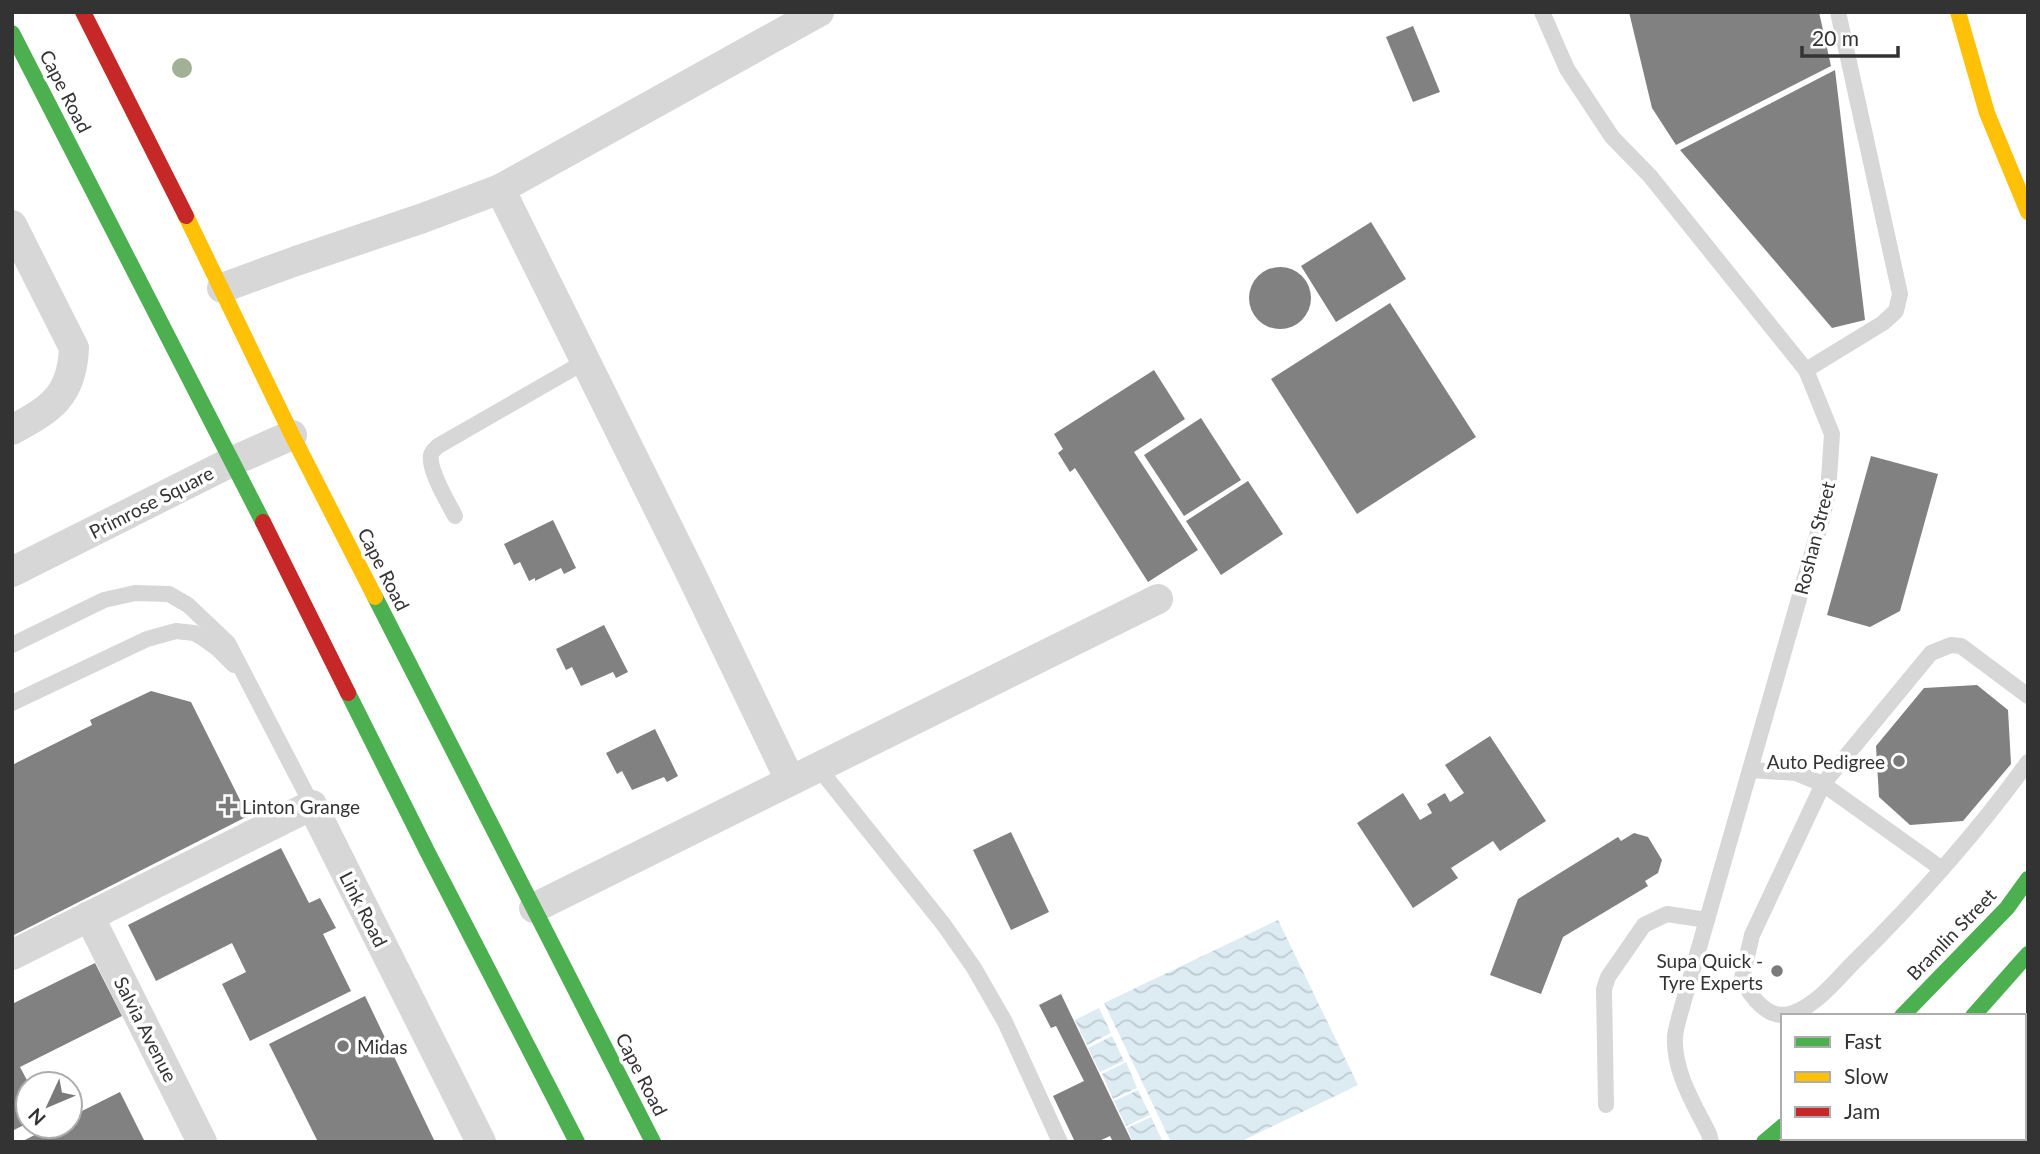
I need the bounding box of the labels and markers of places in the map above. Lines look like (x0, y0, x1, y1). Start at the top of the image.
place label: Auto Pedigree (1767, 750, 1885, 773)
marker: Auto Pedigree (1891, 753, 1907, 769)
place label: Linton Grange (242, 795, 360, 818)
marker: Linton Grange (220, 798, 236, 814)
place label: Supa Quick - Tyre Experts (1656, 949, 1763, 994)
marker: Supa Quick - Tyre Experts (1769, 963, 1785, 979)
place label: Midas (357, 1035, 407, 1058)
marker: Midas (335, 1038, 351, 1054)

